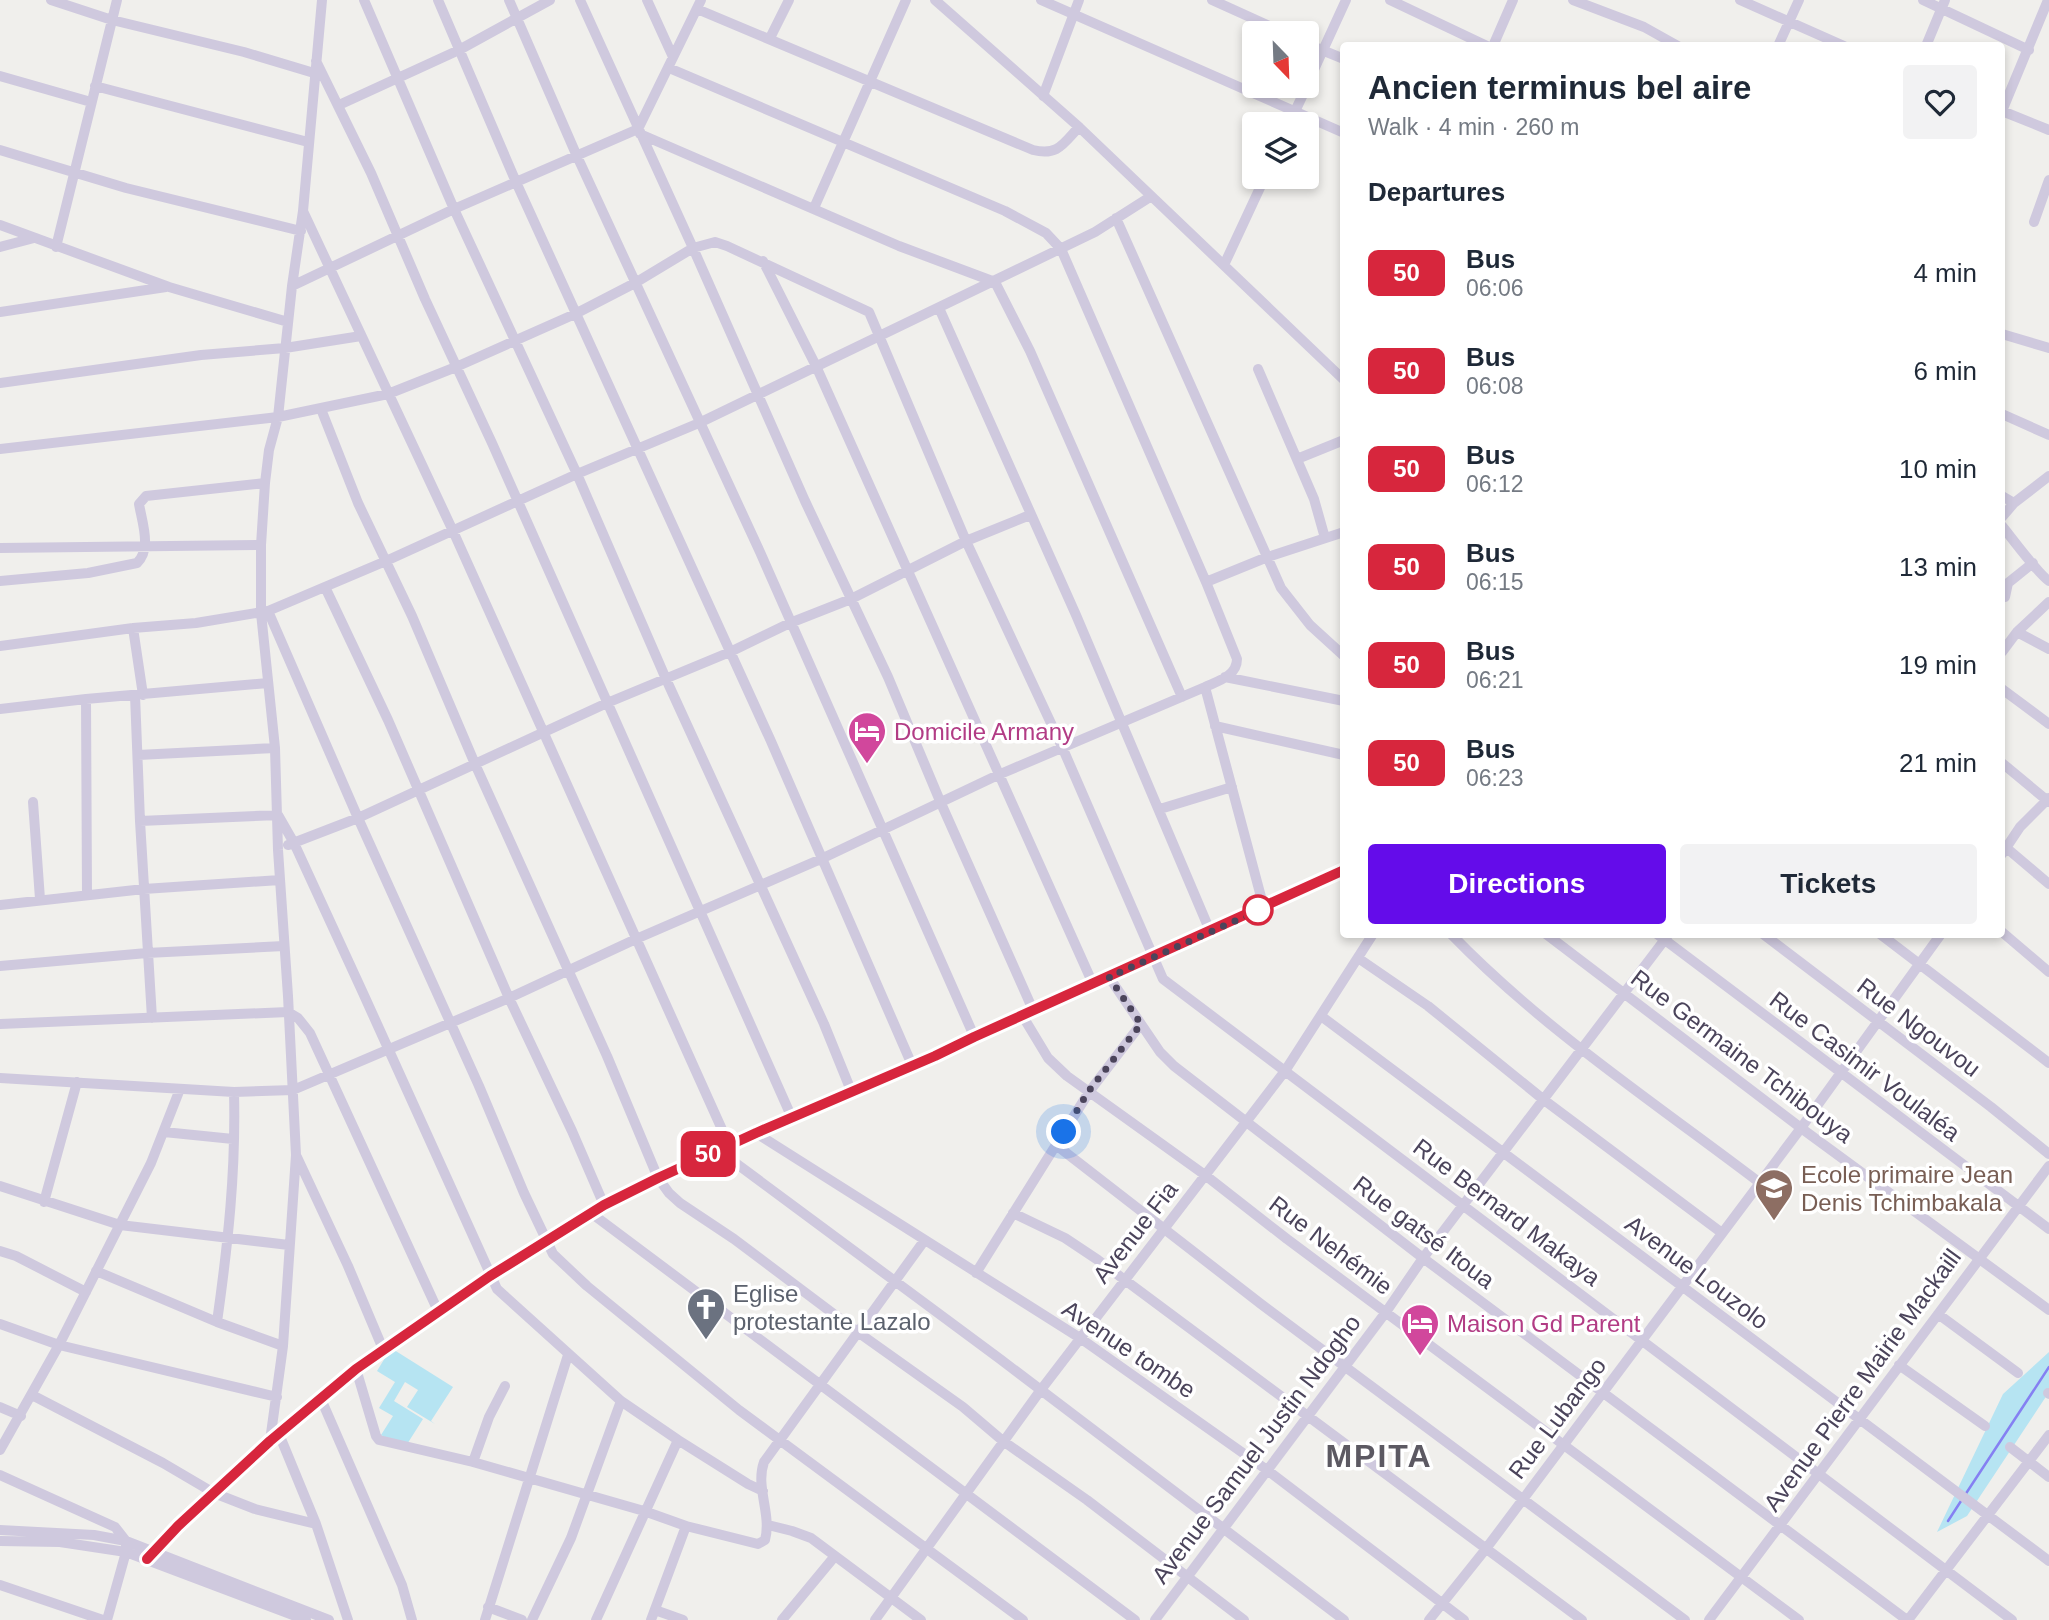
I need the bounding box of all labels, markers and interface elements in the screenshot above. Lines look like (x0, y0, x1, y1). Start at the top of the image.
north arrow (1242, 21, 1320, 98)
map controls (1242, 21, 1319, 189)
button: heart (1903, 65, 1977, 139)
text: Ancien terminus bel aire (1368, 69, 1751, 106)
button: layers (1242, 112, 1319, 189)
text: Walk · 4 min · 260 m (1368, 114, 1579, 140)
text: Departures (1368, 177, 1505, 207)
text: Bus (1466, 244, 1515, 274)
text: 4 min (1913, 258, 1977, 288)
text: 50 (1393, 259, 1420, 286)
text: 06:06 (1466, 275, 1524, 301)
text: Bus (1466, 342, 1515, 372)
text: 6 min (1913, 356, 1977, 386)
text: 50 (1393, 357, 1420, 384)
text: 06:08 (1466, 373, 1524, 399)
text: Bus (1466, 440, 1515, 470)
text: 10 min (1899, 454, 1977, 484)
text: 50 (1393, 455, 1420, 482)
text: 06:12 (1466, 471, 1524, 497)
text: Bus (1466, 538, 1515, 568)
text: 13 min (1899, 552, 1977, 582)
text: 50 (1393, 553, 1420, 580)
text: 06:15 (1466, 569, 1524, 595)
text: Bus (1466, 636, 1515, 666)
text: 19 min (1899, 650, 1977, 680)
text: 50 (1393, 651, 1420, 678)
text: 06:21 (1466, 667, 1524, 693)
hotel icon: Domicile Armany (846, 710, 888, 765)
place label: Domicile Armany (894, 718, 1074, 745)
text: Bus (1466, 734, 1515, 764)
text: 21 min (1899, 748, 1977, 778)
text: 50 (1393, 749, 1420, 776)
text: 06:23 (1466, 765, 1524, 791)
button: Directions (1368, 844, 1666, 924)
button: Tickets (1680, 844, 1977, 924)
unlabelled marker (1243, 895, 1273, 925)
street label: Rue Germaine Tchibouya (1626, 964, 1859, 1149)
street label: Rue Ngouvou (1852, 972, 1986, 1082)
street label: Rue Casimir Voulaléa (1765, 986, 1966, 1147)
your location (1046, 1114, 1081, 1149)
line badge: 50 (676, 1131, 740, 1177)
street label: Rue Bernard Makaya (1408, 1133, 1606, 1291)
text: 50 (695, 1140, 721, 1167)
place label: Ecole primaire Jean Denis Tchimbakala (1801, 1161, 2013, 1216)
school or university icon: Ecole primaire Jean Denis Tchimbakala (1753, 1167, 1795, 1222)
street label: Rue gatsé Itoua (1348, 1170, 1500, 1294)
street label: Avenue Fia (1087, 1176, 1183, 1288)
street label: Rue Nehémie (1264, 1190, 1398, 1300)
street label: Avenue Louzolo (1620, 1210, 1774, 1334)
street label: Avenue Pierre Mairie Mackaill (1758, 1244, 1966, 1516)
place label: Eglise protestante Lazalo (733, 1280, 930, 1335)
church icon: Eglise protestante Lazalo (685, 1286, 727, 1341)
street label: Avenue tombe (1057, 1295, 1201, 1403)
hotel icon: Maison Gd Parent (1399, 1302, 1441, 1357)
street label: Avenue Samuel Justin Ndogho (1146, 1309, 1366, 1589)
place label: Maison Gd Parent (1447, 1310, 1641, 1337)
street label: Rue Lubango (1503, 1352, 1611, 1484)
district label: MPITA (1325, 1438, 1433, 1474)

